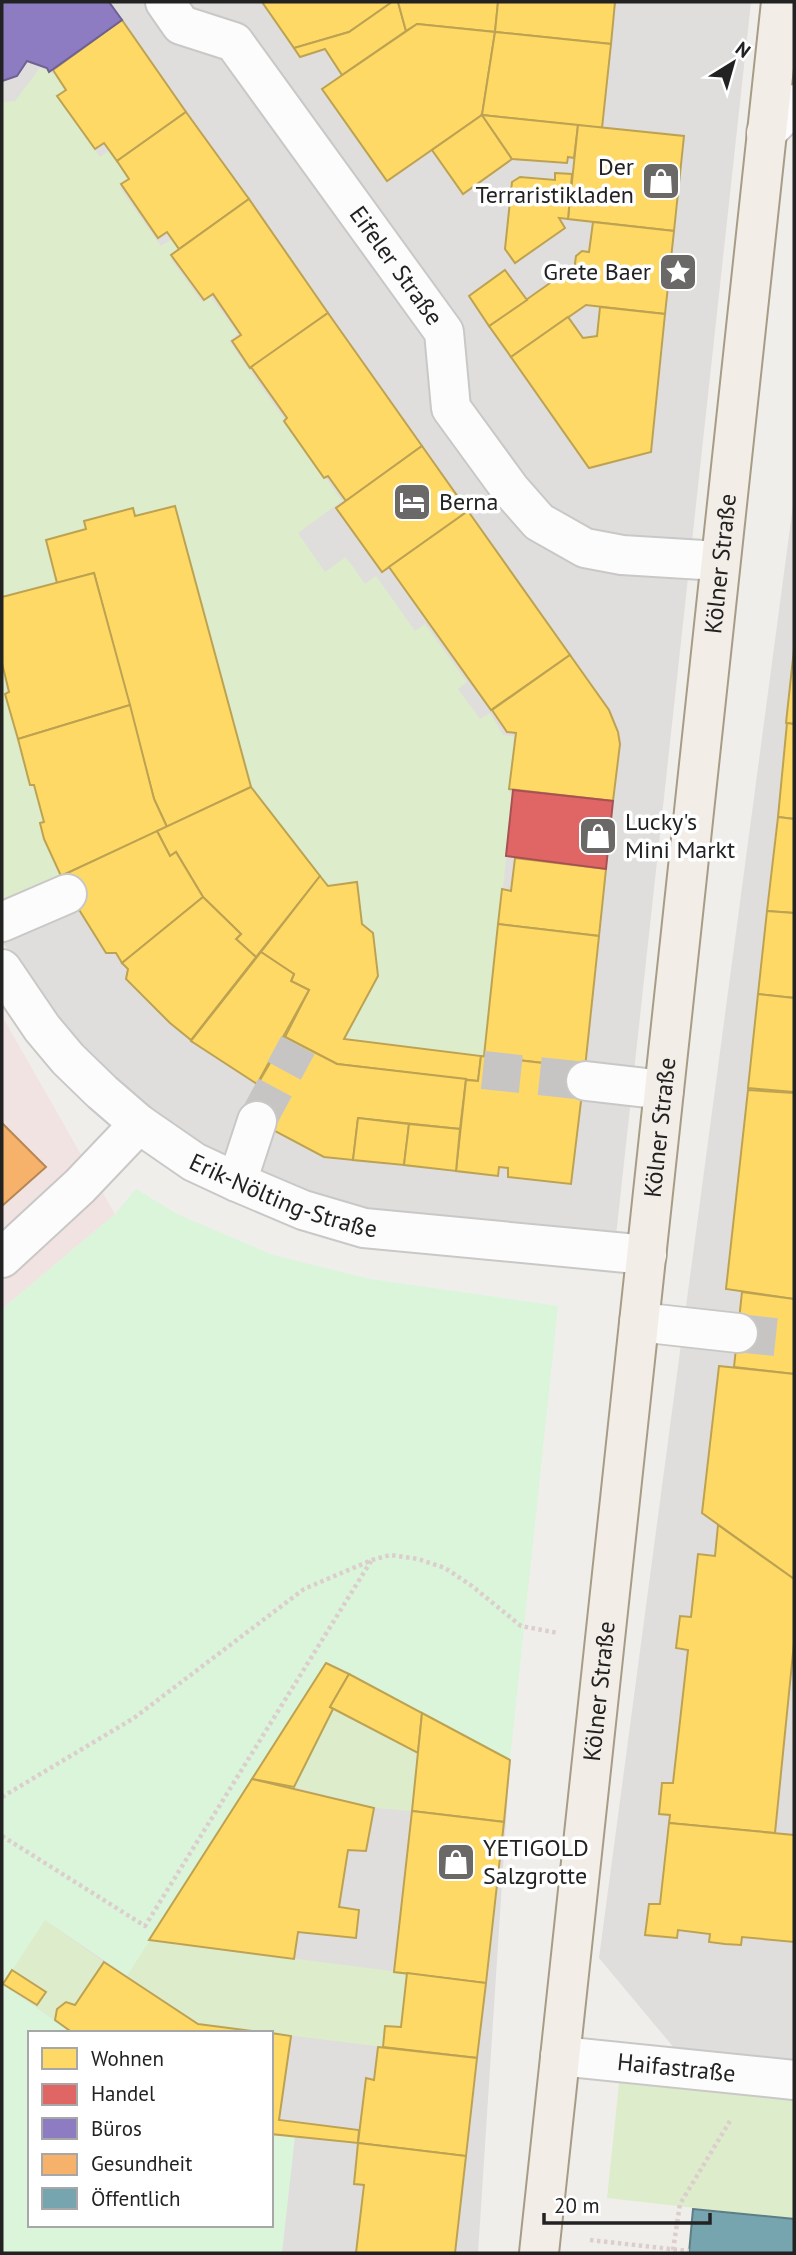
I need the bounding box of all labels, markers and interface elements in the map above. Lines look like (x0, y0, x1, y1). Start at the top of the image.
north arrow (698, 28, 768, 98)
text: N (731, 36, 755, 63)
place label: Der Terraristikladen (475, 151, 634, 210)
shop icon: Der Terraristikladen (640, 160, 682, 202)
street label: Eifeler Straße (343, 200, 450, 331)
place icon: Grete Baer (657, 251, 699, 293)
place label: Grete Baer (543, 256, 651, 287)
hotel icon: Berna (391, 481, 433, 523)
place label: Berna (439, 486, 498, 517)
street label: Kölner Straße (697, 492, 743, 635)
place label: Lucky's Mini Markt (625, 806, 735, 865)
shop icon: Lucky's Mini Markt (577, 815, 619, 857)
street label: Kölner Straße (637, 1056, 682, 1199)
street label: Erik-Nölting-Straße (184, 1146, 378, 1244)
street label: Kölner Straße (576, 1620, 622, 1763)
place label: YETIGOLD Salzgrotte (483, 1832, 589, 1891)
shop icon: YETIGOLD Salzgrotte (435, 1841, 477, 1883)
legend (28, 2031, 273, 2227)
text: Wohnen (91, 2045, 164, 2072)
street label: Haifastraße (616, 2046, 737, 2089)
text: Handel (91, 2080, 155, 2107)
text: Büros (91, 2115, 142, 2142)
text: Gesundheit (91, 2150, 192, 2177)
scale bar (544, 2182, 710, 2226)
text: Öffentlich (91, 2185, 181, 2212)
text: 20 m (554, 2192, 600, 2219)

